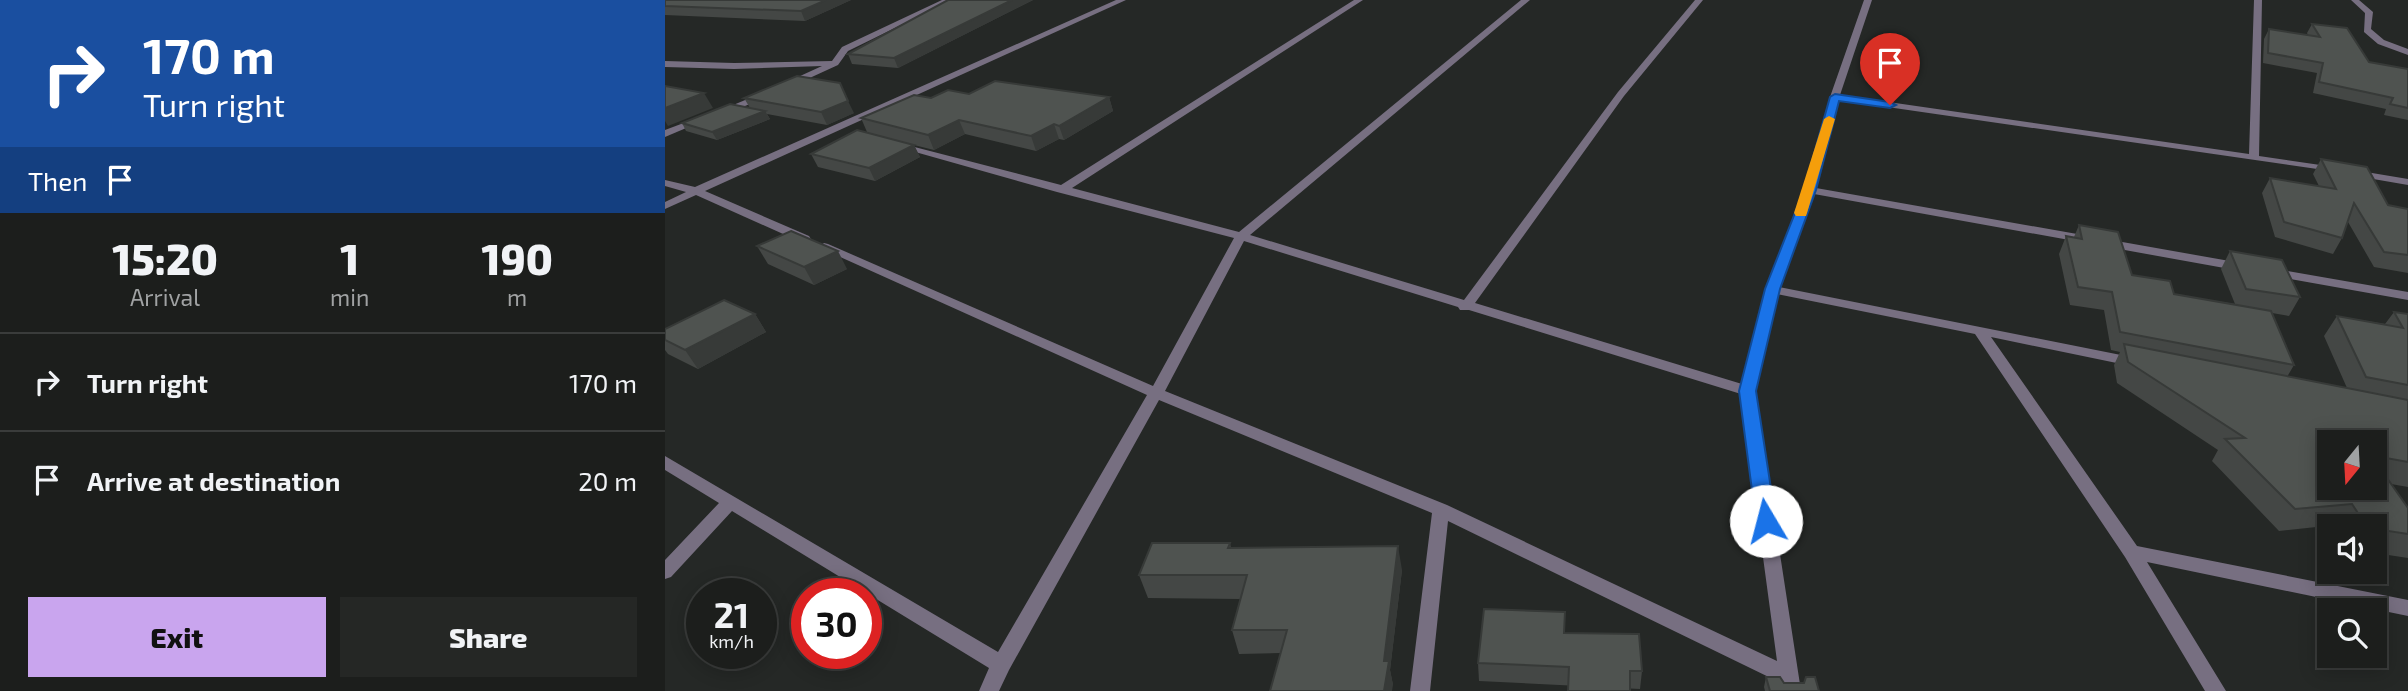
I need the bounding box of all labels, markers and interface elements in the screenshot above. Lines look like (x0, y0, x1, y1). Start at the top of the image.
text: 170 m (143, 25, 275, 84)
icon: right (28, 28, 119, 119)
pin (1860, 33, 1920, 105)
icon: arrive (1871, 44, 1909, 82)
text: Turn right (143, 85, 285, 123)
icon: arrive (101, 161, 139, 199)
text: Then (28, 165, 87, 196)
text: 15:20 (112, 233, 218, 283)
text: 1 (340, 233, 359, 283)
text: 190 (482, 233, 553, 283)
text: Arrival (130, 283, 200, 311)
text: min (330, 283, 369, 311)
text: m (507, 283, 527, 311)
icon: right (28, 363, 66, 401)
text: Turn right (87, 367, 208, 398)
text: 170 m (569, 367, 637, 398)
north arrow (2317, 430, 2387, 500)
map controls (2317, 430, 2387, 668)
icon: arrive (28, 461, 66, 499)
text: Arrive at destination (87, 465, 340, 496)
text: 20 m (578, 465, 637, 496)
position arrow (1729, 484, 1803, 558)
button: sound (2317, 514, 2387, 584)
speed limit sign: 30 (791, 578, 882, 669)
text: 21 (714, 593, 749, 635)
button: Exit (28, 597, 326, 677)
button: Share (340, 597, 637, 677)
button: search (2317, 598, 2387, 668)
text: km/h (709, 630, 754, 652)

